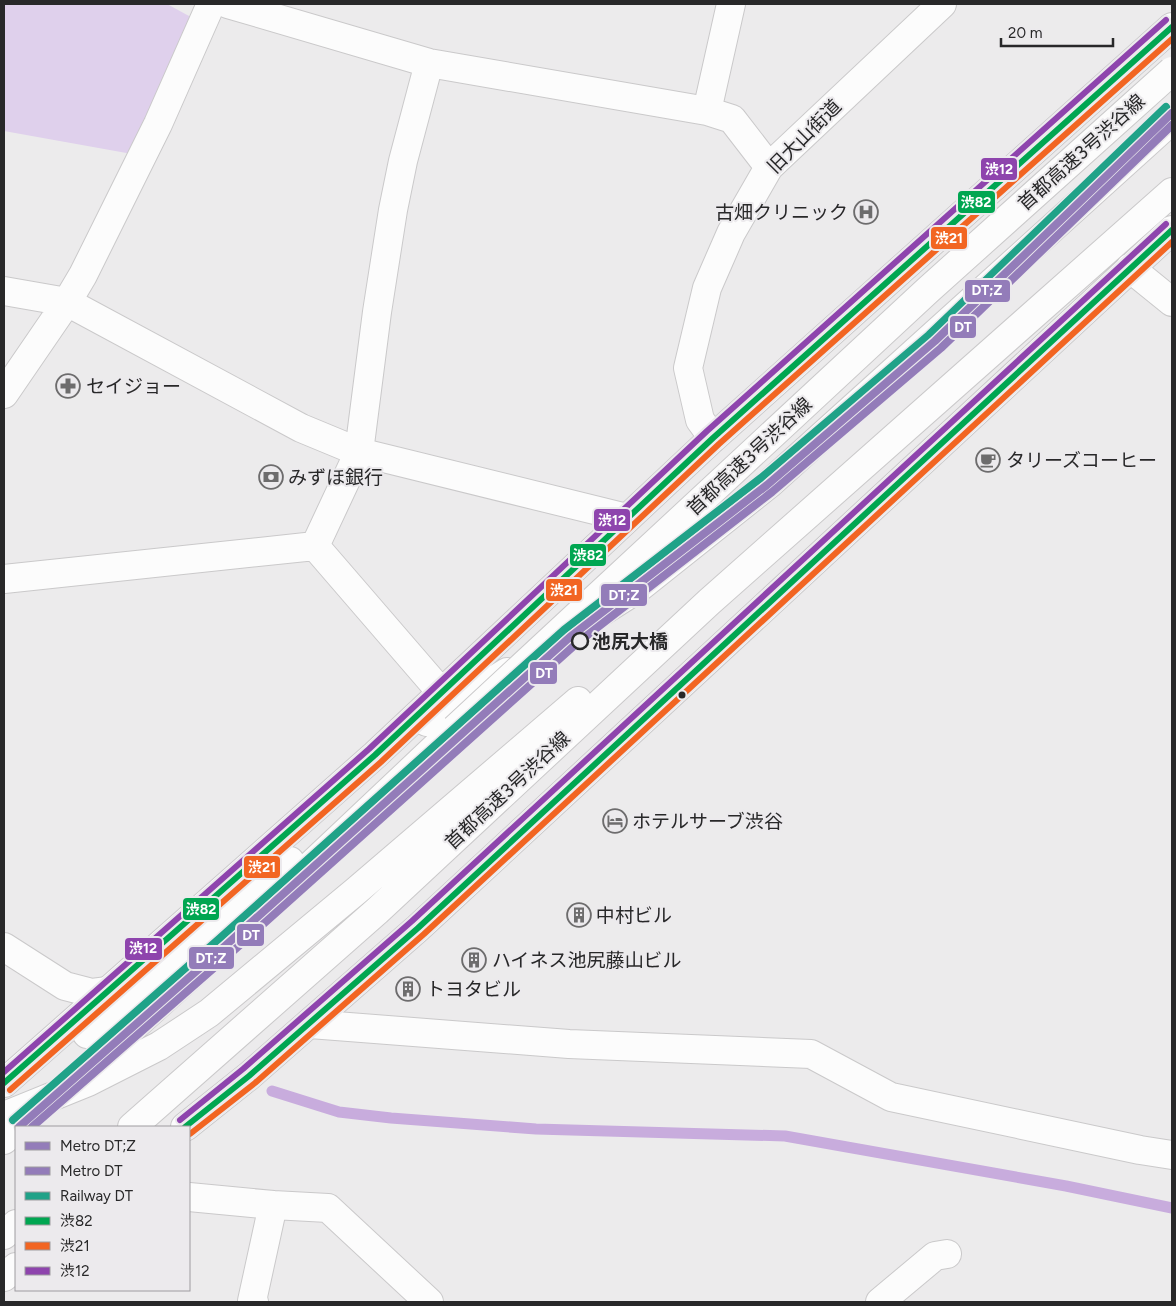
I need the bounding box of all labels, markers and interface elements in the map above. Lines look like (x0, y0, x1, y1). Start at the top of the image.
scale bar (1001, 15, 1114, 47)
text: 20 m (1008, 24, 1042, 42)
street label: 首都高速3号渋谷線 (1013, 90, 1149, 215)
street label: 旧大山街道 (763, 95, 846, 178)
line badge: 渋12 (980, 157, 1018, 181)
text: 渋12 (985, 161, 1013, 178)
line badge: 渋82 (957, 190, 996, 214)
text: 渋82 (961, 194, 991, 211)
hospital icon: 古畑クリニック (853, 199, 879, 225)
place label: 古畑クリニック (715, 201, 848, 224)
line badge: 渋21 (930, 226, 968, 250)
text: 渋21 (935, 230, 963, 247)
line badge: DT;Z (964, 279, 1011, 303)
text: DT;Z (972, 282, 1003, 299)
line badge: DT (949, 315, 977, 339)
text: DT (954, 319, 972, 336)
pharmacy icon: セイジョー (55, 373, 81, 399)
place label: セイジョー (86, 375, 181, 398)
street label: 首都高速3号渋谷線 (682, 393, 817, 520)
cafe icon: タリーズコーヒー (975, 447, 1001, 473)
place label: タリーズコーヒー (1006, 449, 1157, 472)
bank icon: みずほ銀行 (258, 464, 284, 490)
place label: みずほ銀行 (288, 466, 383, 489)
line badge: 渋12 (593, 508, 631, 532)
text: 渋12 (598, 512, 626, 529)
line badge: 渋82 (569, 543, 607, 567)
text: 渋82 (573, 547, 603, 564)
line badge: 渋21 (545, 578, 583, 602)
text: 渋21 (550, 582, 578, 599)
line badge: DT;Z (600, 583, 648, 607)
text: DT;Z (609, 587, 640, 604)
place label: 池尻大橋 (592, 630, 668, 653)
marker: 池尻大橋 (571, 632, 589, 650)
line badge: DT (529, 661, 558, 685)
text: DT (535, 665, 553, 682)
unlabelled marker (677, 690, 687, 700)
street label: 首都高速3号渋谷線 (440, 727, 575, 854)
hotel icon: ホテルサーブ渋谷 (602, 808, 628, 834)
place label: ホテルサーブ渋谷 (632, 810, 783, 833)
line badge: 渋21 (243, 855, 281, 879)
text: 渋21 (248, 859, 276, 876)
line badge: 渋82 (182, 897, 220, 921)
text: 渋82 (186, 901, 216, 918)
building icon: 中村ビル (566, 902, 592, 928)
place label: 中村ビル (596, 904, 672, 927)
line badge: DT (236, 923, 265, 947)
text: DT (242, 927, 260, 944)
line badge: 渋12 (124, 937, 163, 961)
text: 渋12 (129, 940, 157, 957)
line badge: DT;Z (188, 946, 235, 970)
building icon: ハイネス池尻藤山ビル (461, 947, 487, 973)
place label: ハイネス池尻藤山ビル (492, 949, 682, 972)
text: DT;Z (196, 950, 227, 967)
building icon: トヨタビル (395, 976, 421, 1002)
place label: トヨタビル (426, 978, 521, 1001)
legend (15, 1126, 190, 1291)
text: Metro DT;Z (60, 1137, 136, 1155)
text: Metro DT (60, 1162, 123, 1180)
text: Railway DT (60, 1187, 134, 1205)
text: 渋82 (60, 1212, 93, 1230)
text: 渋21 (60, 1237, 90, 1255)
text: 渋12 (60, 1262, 90, 1280)

